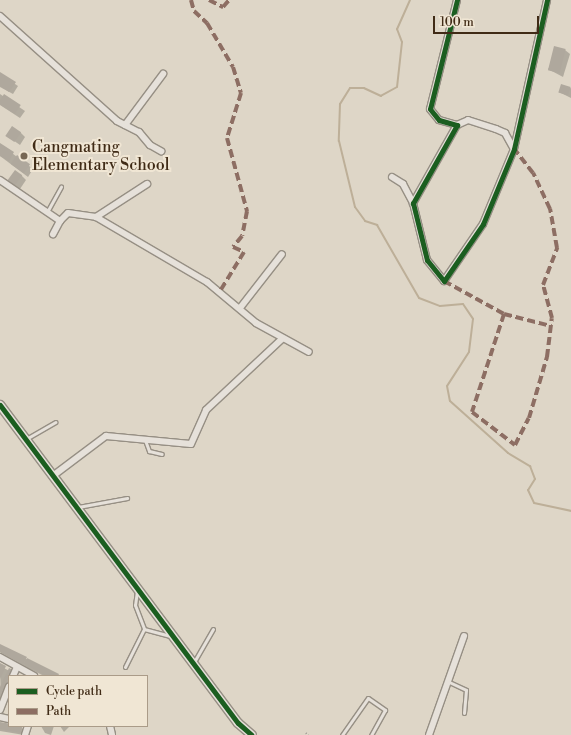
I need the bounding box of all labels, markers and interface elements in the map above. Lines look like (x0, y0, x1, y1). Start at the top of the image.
scale bar (435, 8, 541, 34)
text: 100 m (440, 15, 474, 30)
place label: Cangmating Elementary School (32, 137, 169, 175)
marker: Cangmating Elementary School (19, 151, 29, 161)
legend (8, 675, 148, 727)
text: Cycle path (46, 684, 102, 699)
text: Path (46, 704, 71, 719)

